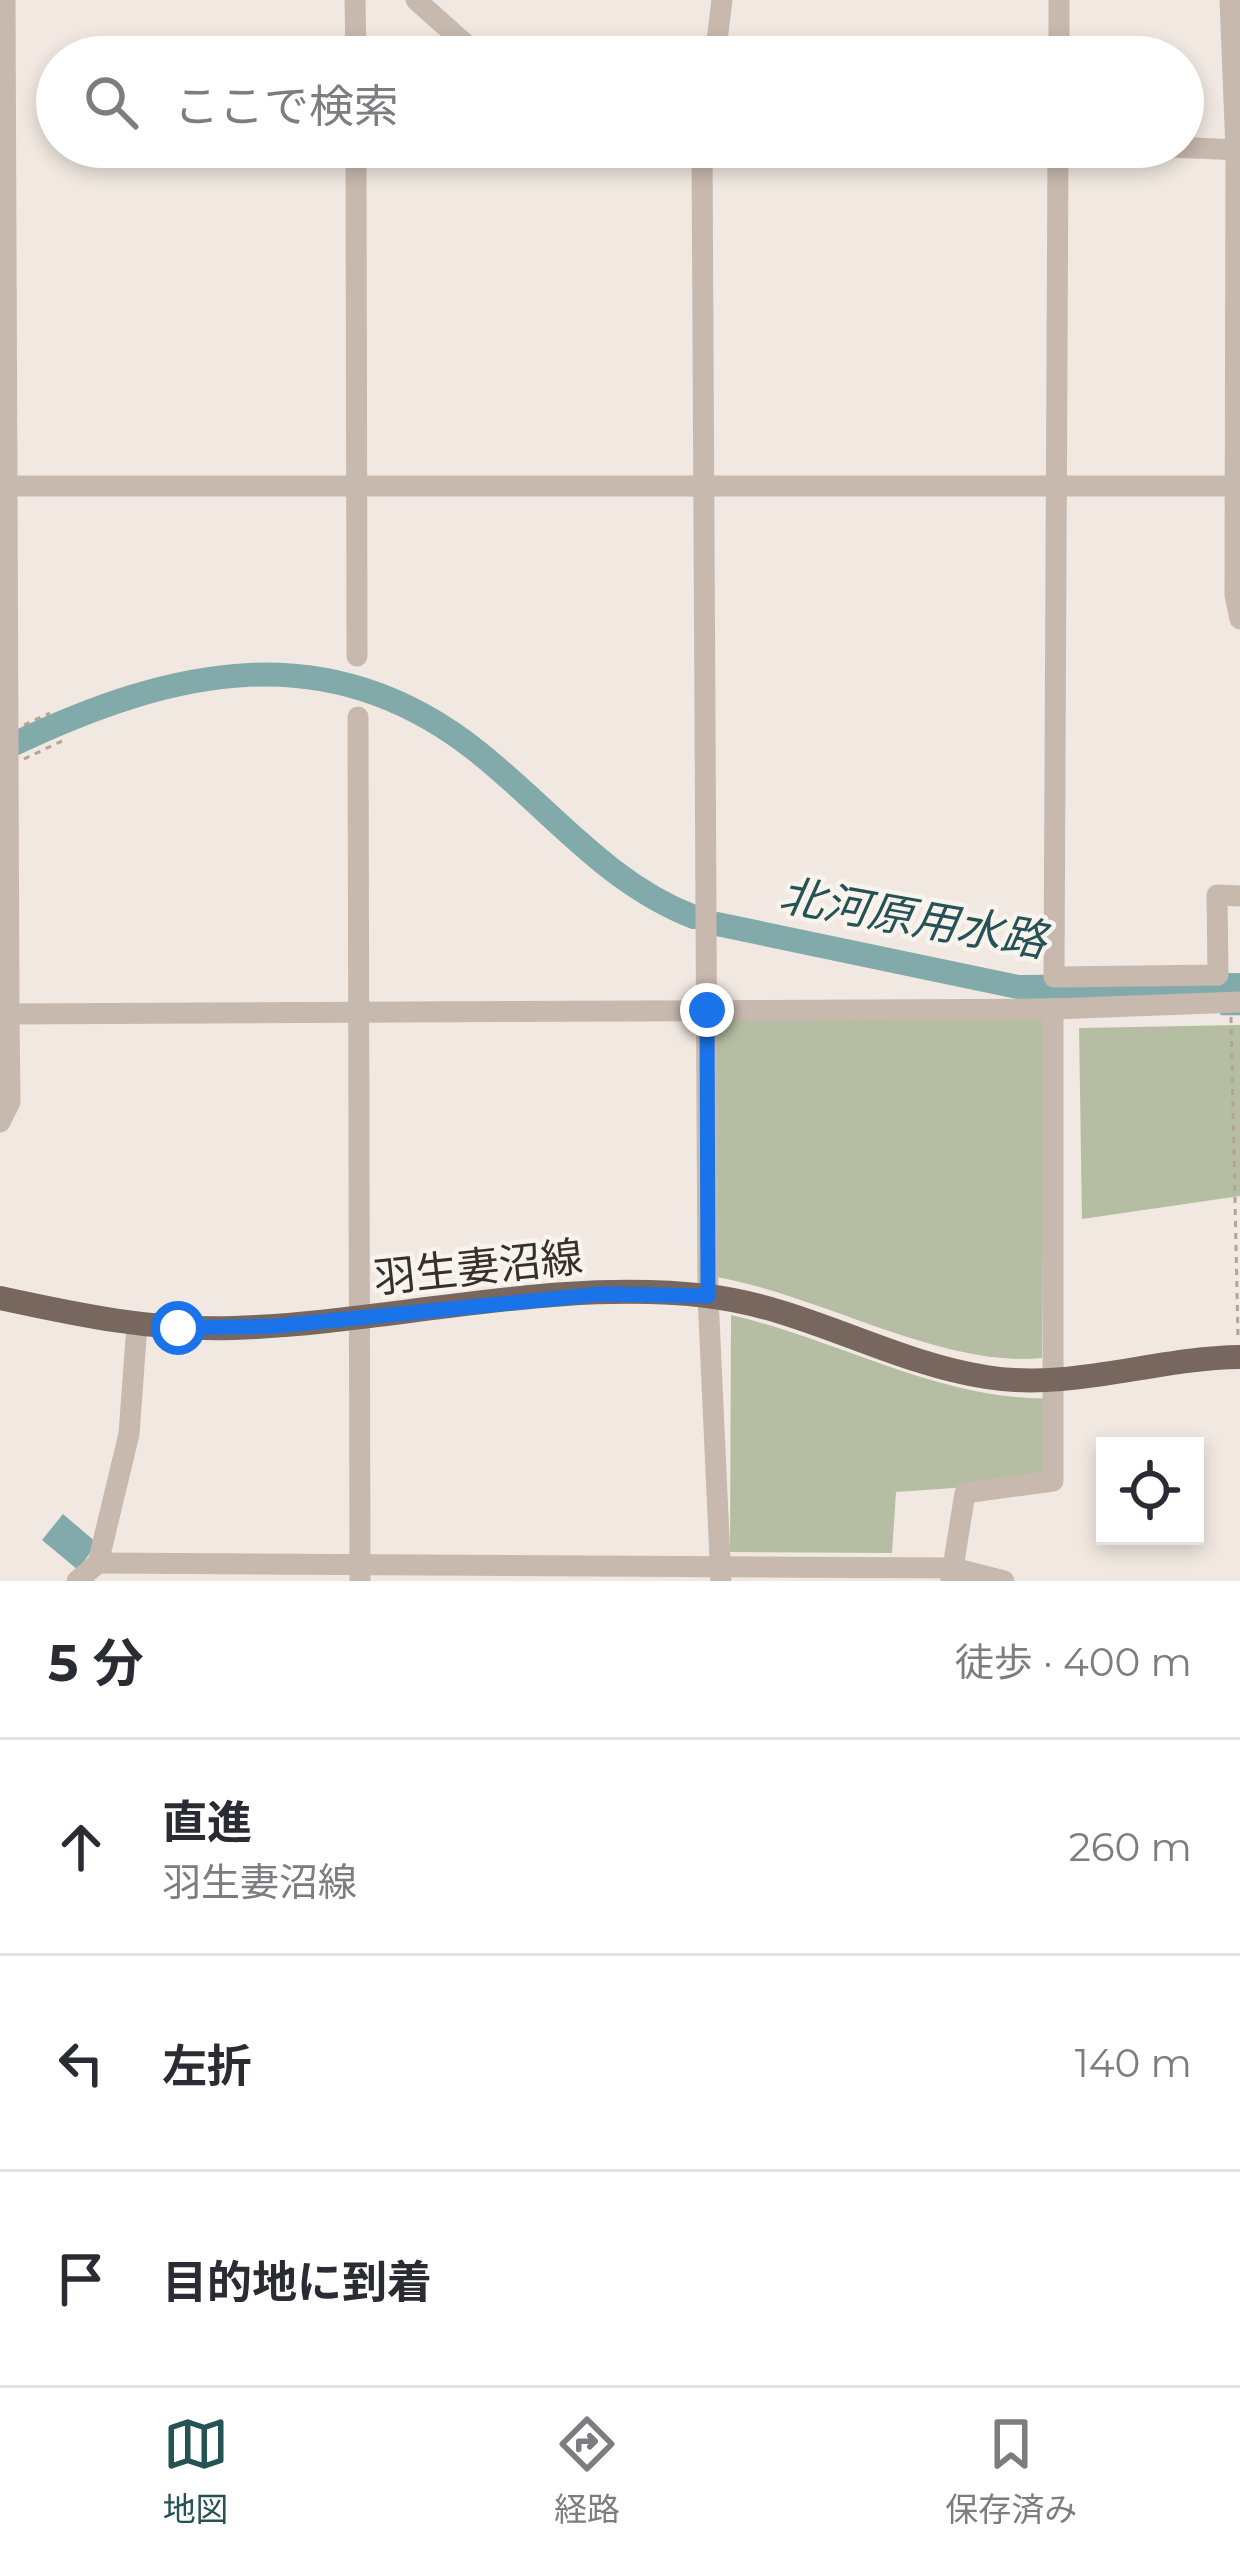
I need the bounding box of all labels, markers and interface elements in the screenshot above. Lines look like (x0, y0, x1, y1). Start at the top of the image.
search box (36, 36, 1204, 168)
icon: search (78, 69, 144, 135)
text: ここで検索 (174, 78, 399, 133)
water label: 北河原用水路 (775, 866, 1055, 968)
route end (680, 983, 734, 1037)
street label: 羽生妻沼線 (371, 1230, 585, 1304)
route start (151, 1301, 205, 1355)
map controls (1096, 1437, 1204, 1545)
button: locate (1096, 1437, 1204, 1545)
text: 5 分 (48, 1632, 144, 1694)
text: 徒歩 · 400 m (955, 1638, 1192, 1686)
text: 直進 (162, 1794, 252, 1849)
icon: ahead (48, 1814, 114, 1880)
text: 260 m (1069, 1823, 1192, 1871)
text: 羽生妻沼線 (162, 1858, 357, 1906)
icon: left (48, 2030, 114, 2096)
text: 左折 (162, 2038, 252, 2093)
text: 140 m (1075, 2039, 1192, 2087)
icon: arrive (48, 2246, 114, 2312)
text: 目的地に到着 (162, 2254, 432, 2309)
tab: 地図 (163, 2411, 229, 2531)
tab: 経路 (554, 2411, 620, 2531)
tab: 保存済み (945, 2411, 1077, 2531)

